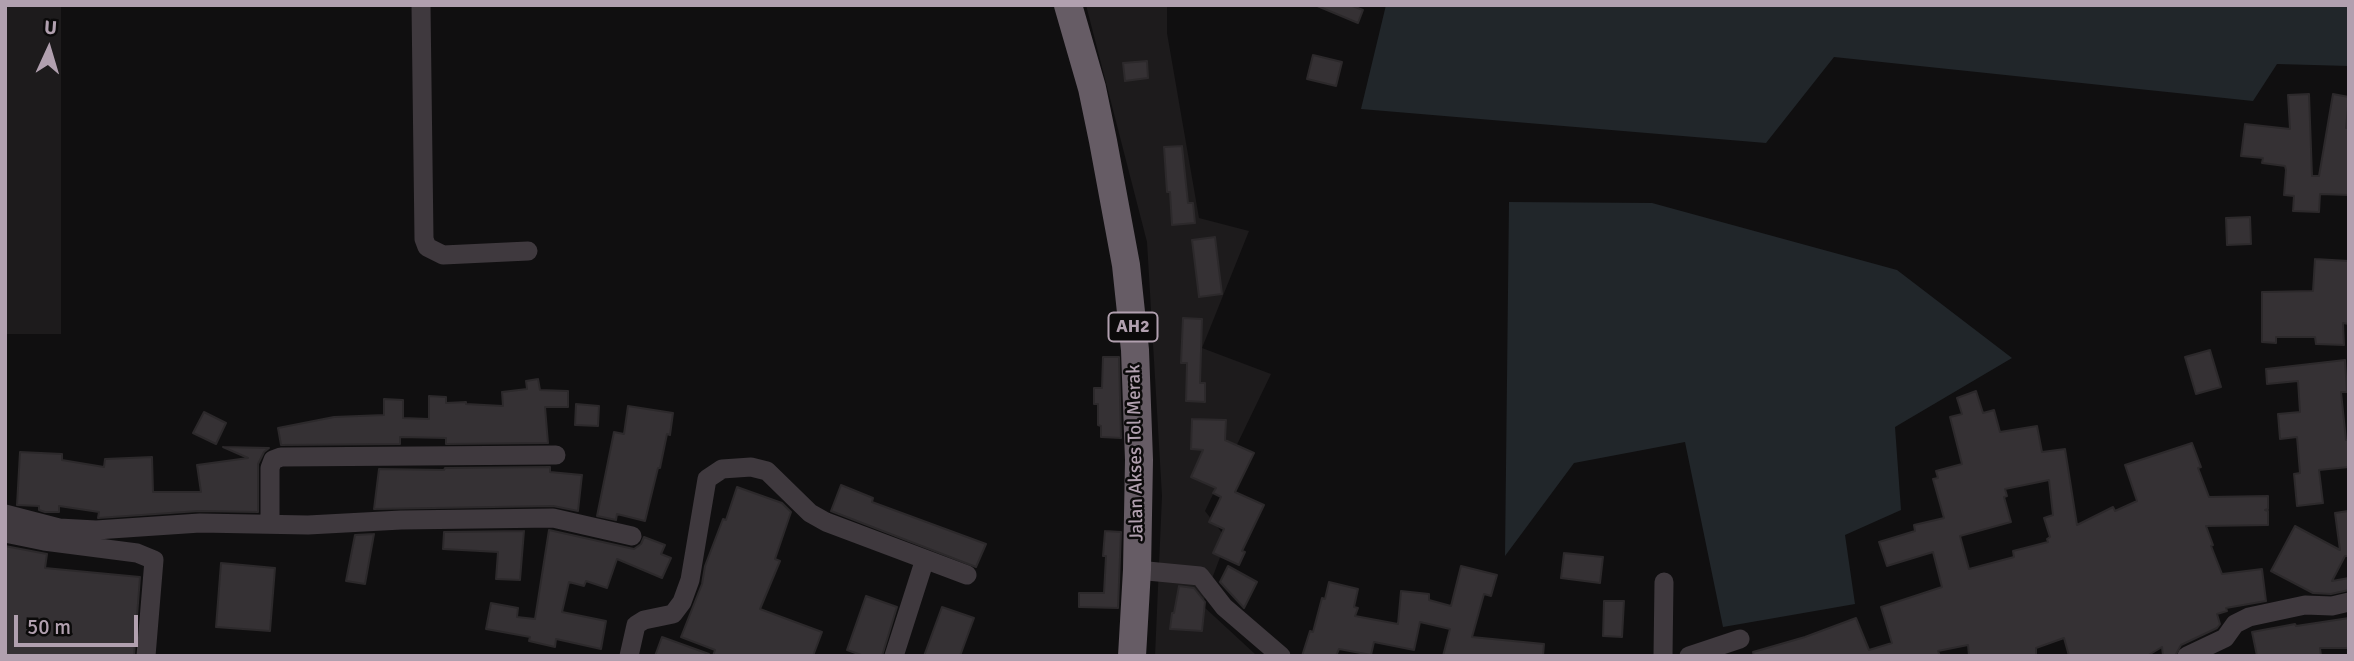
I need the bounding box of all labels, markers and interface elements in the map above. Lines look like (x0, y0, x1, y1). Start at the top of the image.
north arrow (14, 14, 84, 84)
text: U (43, 16, 58, 40)
road number: AH2 (1108, 312, 1158, 342)
street label: Jalan Akses Tol Merak (1123, 364, 1149, 542)
scale bar (18, 602, 142, 646)
text: 50 m (27, 614, 71, 640)

